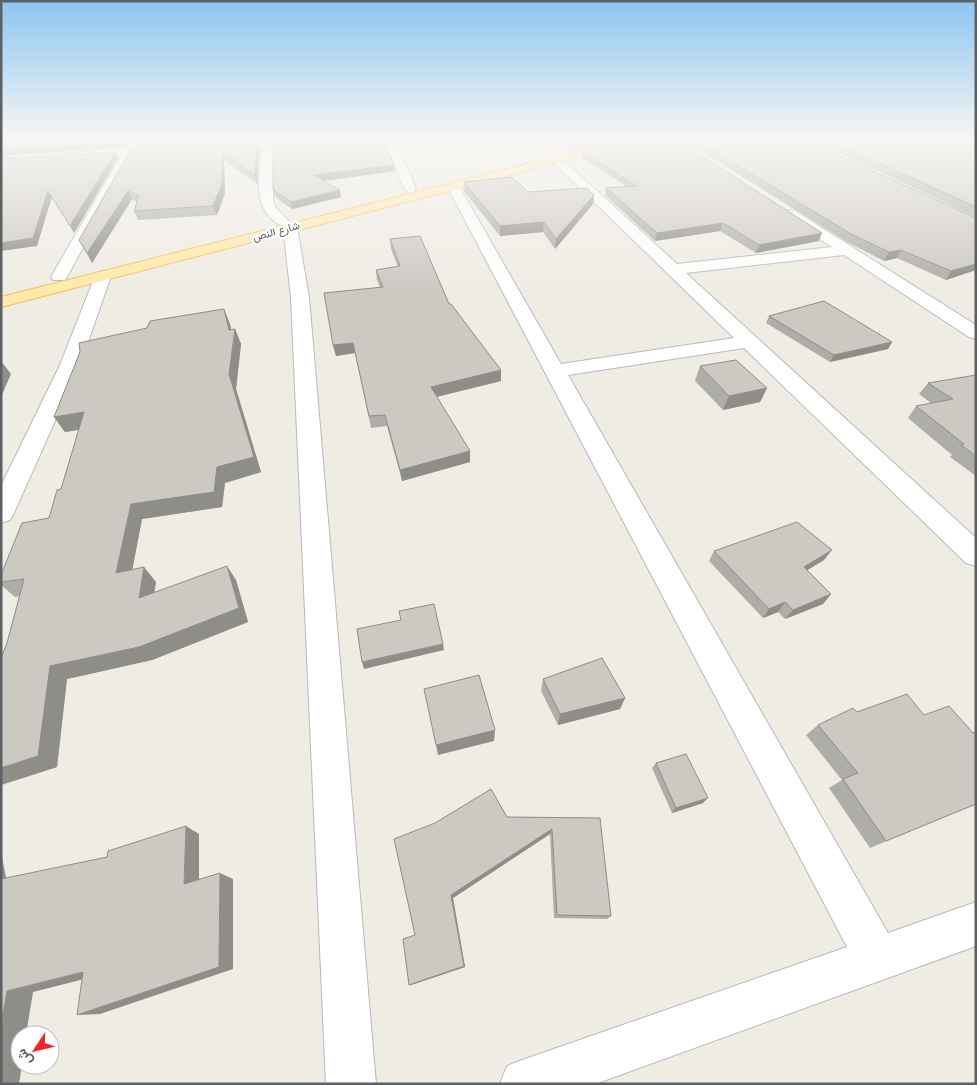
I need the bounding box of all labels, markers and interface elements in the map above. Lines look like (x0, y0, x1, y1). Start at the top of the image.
street label: شارع النص (251, 217, 302, 245)
north arrow (10, 1025, 60, 1075)
text: ش (11, 1045, 37, 1070)

